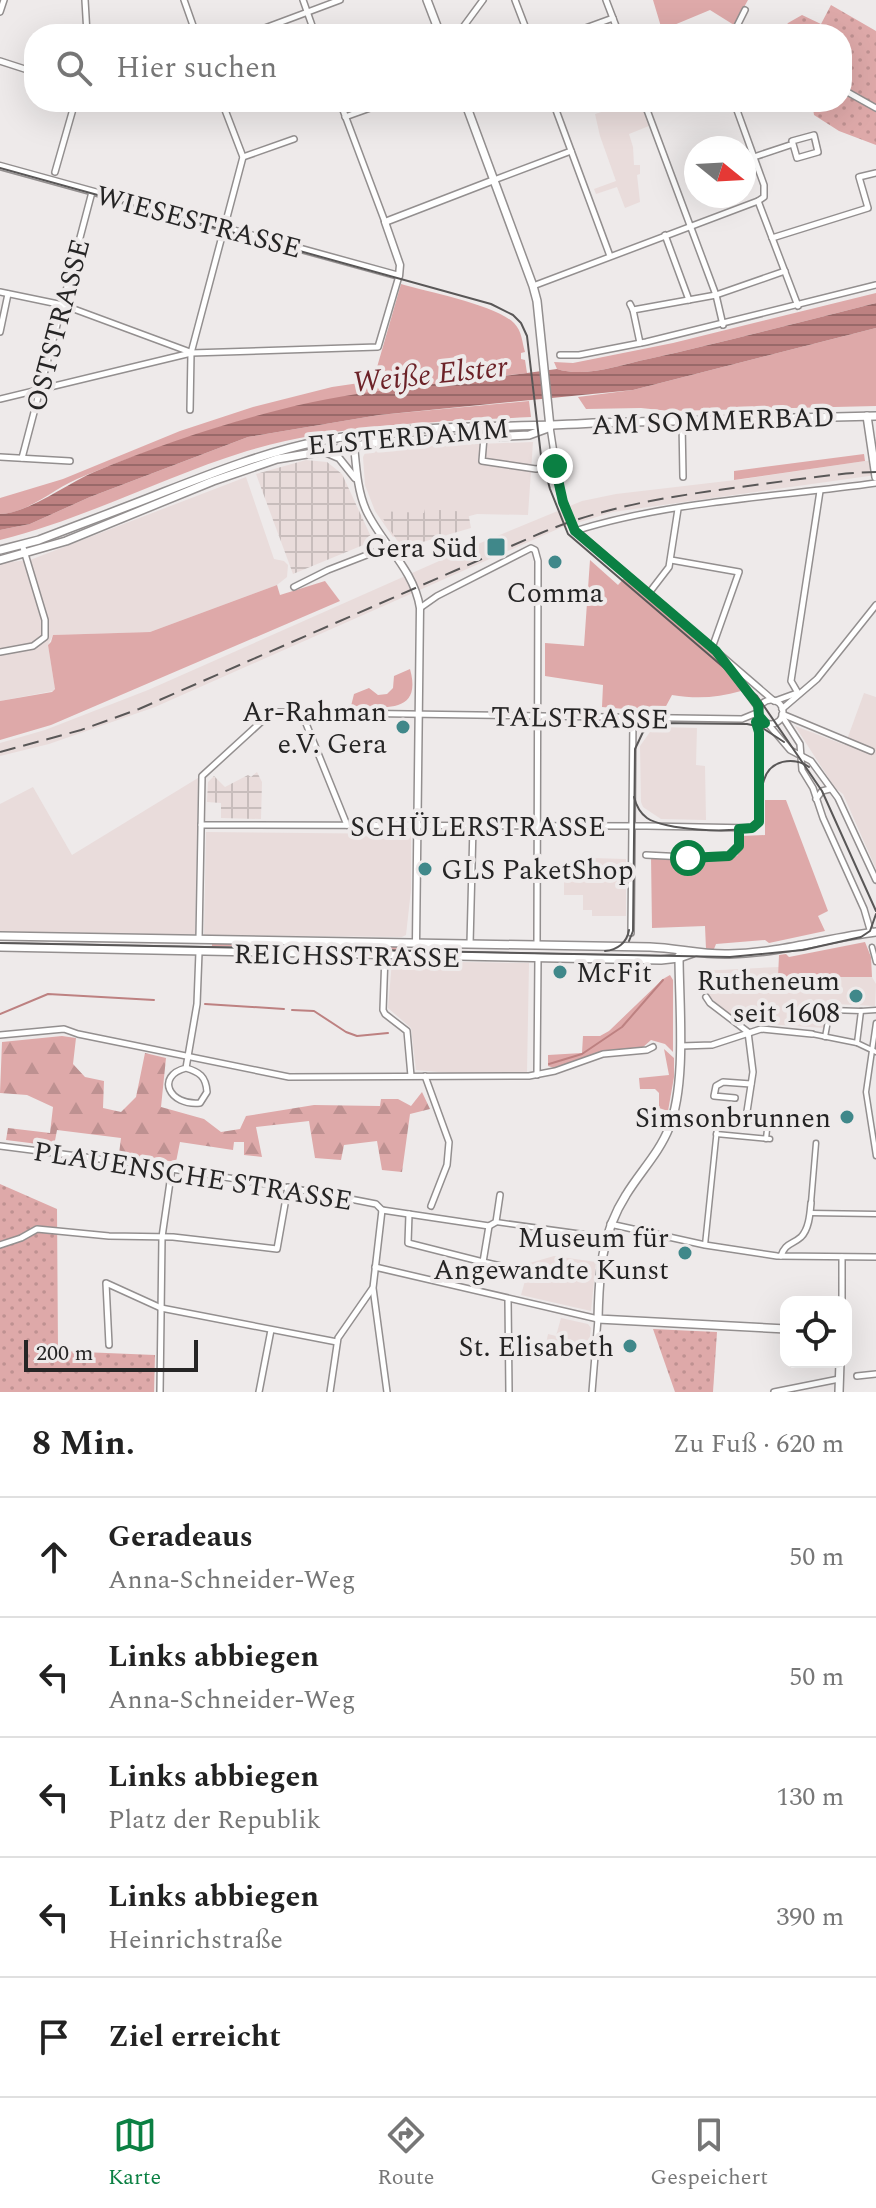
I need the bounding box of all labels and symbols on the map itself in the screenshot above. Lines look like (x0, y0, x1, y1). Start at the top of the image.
north arrow (684, 136, 756, 208)
street label: WIESESTRASSE (91, 174, 306, 271)
street label: OSTSTRASSE (15, 234, 102, 417)
water label: Weiße Elster (350, 344, 511, 406)
street label: AM SOMMERBAD (591, 396, 835, 447)
street label: ELSTERDAMM (306, 407, 511, 468)
route end (537, 448, 573, 484)
place label: Gera Süd (365, 527, 478, 570)
marker: Gera Süd (485, 536, 507, 558)
marker: Comma (546, 553, 564, 571)
place label: Comma (506, 572, 604, 615)
place label: Ar-Rahman e.V. Gera (242, 691, 387, 766)
street label: TALSTRASSE (491, 695, 669, 742)
marker: Ar-Rahman e.V. Gera (394, 718, 412, 736)
street label: SCHÜLERSTRASSE (350, 806, 606, 849)
route start (670, 840, 706, 876)
place label: GLS PaketShop (441, 849, 634, 892)
marker: GLS PaketShop (416, 860, 434, 878)
street label: REICHSSTRASSE (233, 933, 461, 980)
place label: McFit (576, 952, 652, 995)
place label: Rutheneum seit 1608 (696, 960, 840, 1035)
marker: McFit (551, 963, 569, 981)
marker: Rutheneum seit 1608 (847, 987, 865, 1005)
place label: Simsonbrunnen (635, 1097, 831, 1140)
marker: Simsonbrunnen (838, 1108, 856, 1126)
street label: PLAUENSCHE STRASSE (30, 1130, 355, 1223)
place label: Museum für Angewandte Kunst (433, 1217, 669, 1292)
marker: Museum für Angewandte Kunst (676, 1244, 694, 1262)
place label: St. Elisabeth (458, 1326, 614, 1369)
scale bar (24, 1336, 198, 1372)
marker: St. Elisabeth (621, 1337, 639, 1355)

